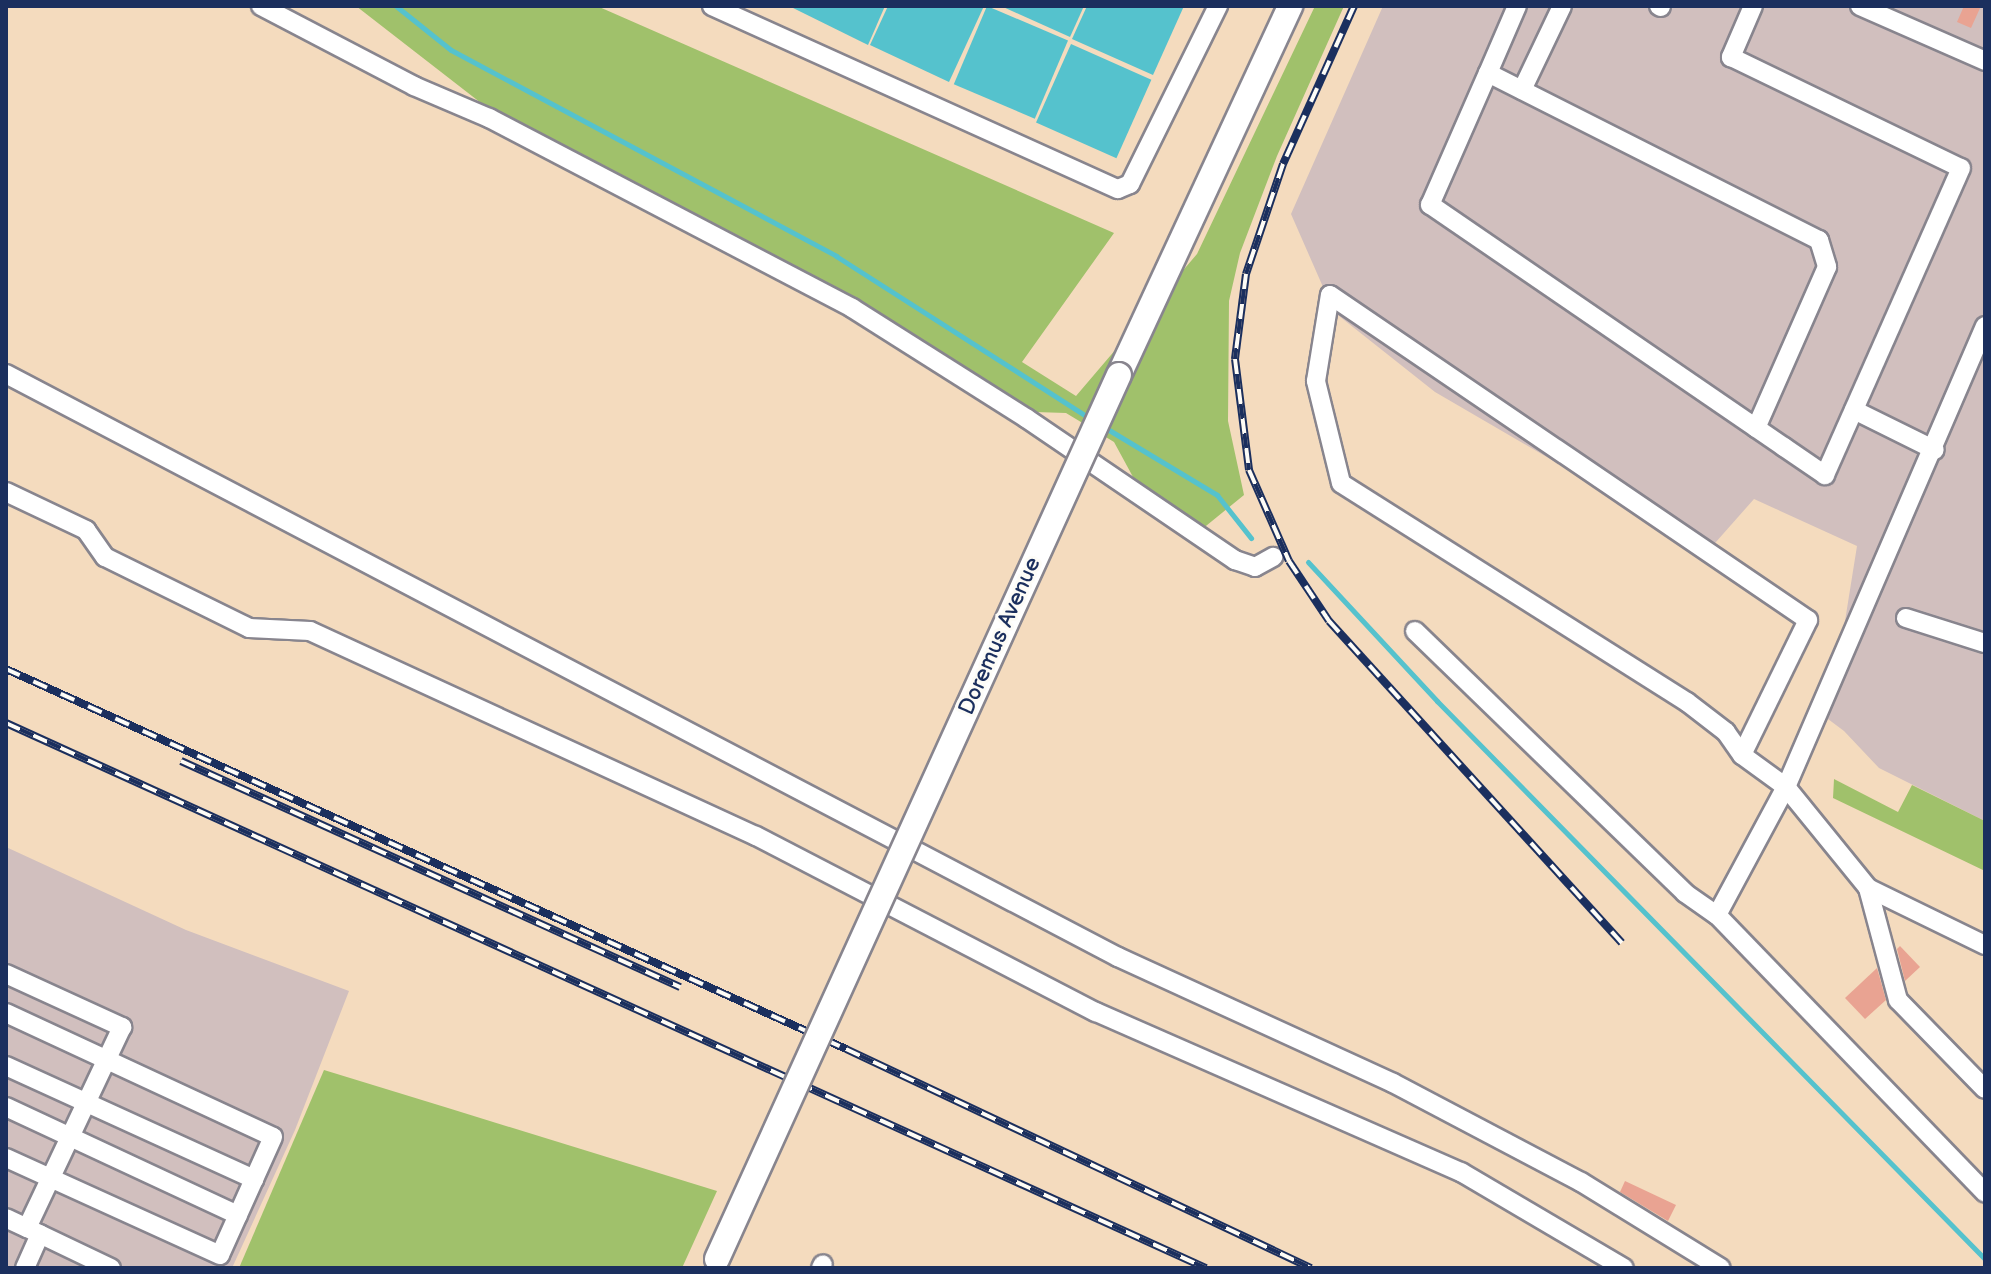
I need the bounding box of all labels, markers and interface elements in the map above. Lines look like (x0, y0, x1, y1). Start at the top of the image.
street label: Doremus Avenue (953, 553, 1047, 719)

